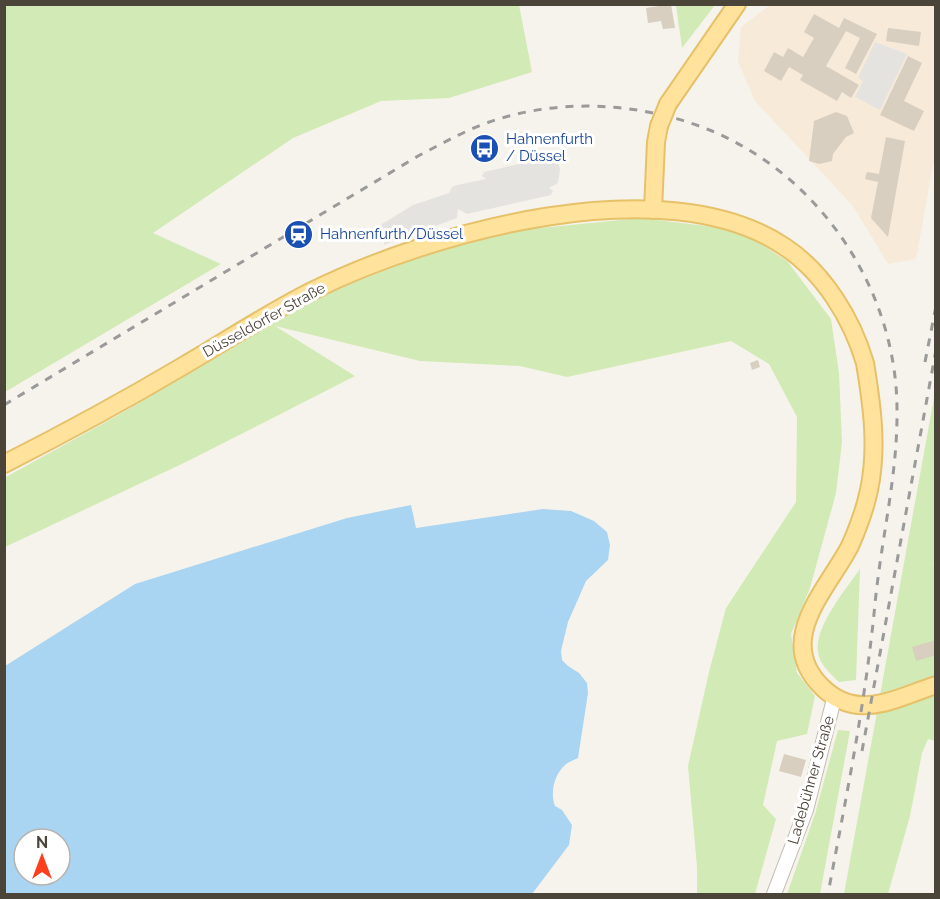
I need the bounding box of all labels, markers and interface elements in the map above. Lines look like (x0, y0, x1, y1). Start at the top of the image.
place label: Hahnenfurth / Düssel (506, 130, 593, 165)
bus stop icon: Hahnenfurth / Düssel (469, 132, 501, 164)
station icon: Hahnenfurth/Düssel (283, 218, 315, 250)
place label: Hahnenfurth/Düssel (320, 225, 464, 243)
street label: Düsseldorfer Straße (200, 279, 329, 361)
street label: Ladebühner Straße (784, 714, 838, 846)
north arrow (12, 827, 72, 887)
text: N (36, 833, 48, 852)

